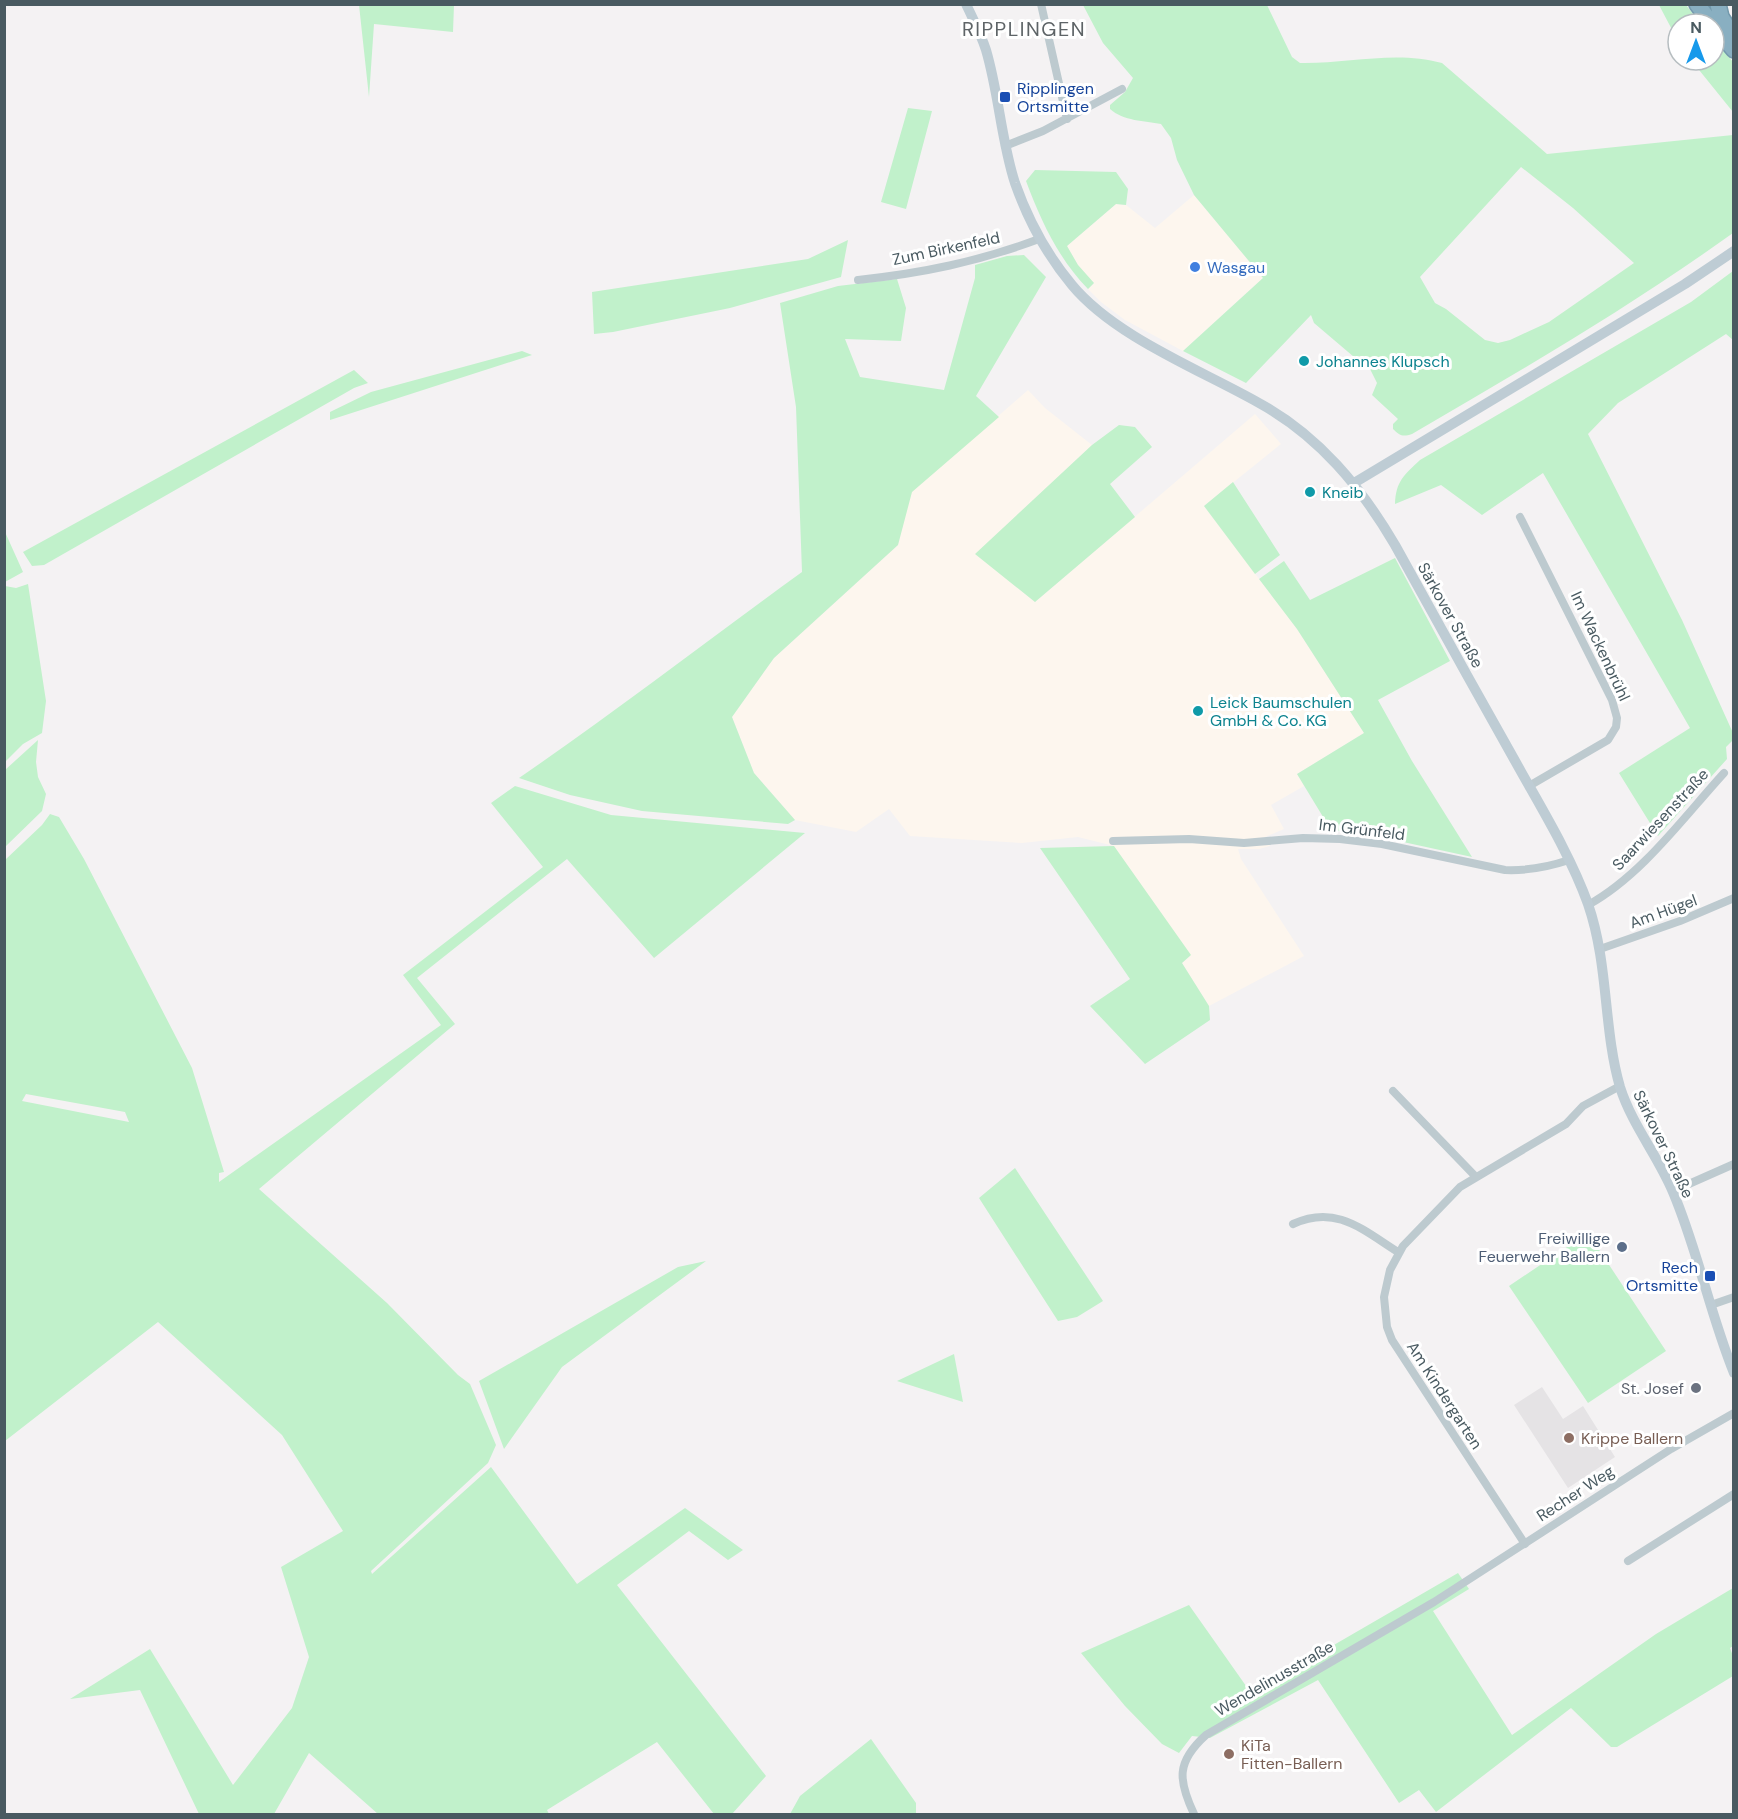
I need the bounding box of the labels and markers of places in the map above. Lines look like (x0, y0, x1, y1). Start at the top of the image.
place label: Ripplingen Ortsmitte (1017, 78, 1094, 117)
marker: Ripplingen Ortsmitte (998, 90, 1012, 104)
place label: Wasgau (1207, 257, 1265, 278)
marker: Wasgau (1188, 260, 1202, 274)
place label: Johannes Klupsch (1316, 351, 1450, 372)
marker: Johannes Klupsch (1297, 354, 1311, 368)
place label: Kneib (1322, 482, 1363, 503)
marker: Kneib (1303, 485, 1317, 499)
place label: Leick Baumschulen GmbH & Co. KG (1210, 692, 1352, 731)
marker: Leick Baumschulen GmbH & Co. KG (1191, 704, 1205, 718)
place label: Freiwillige Feuerwehr Ballern (1478, 1228, 1610, 1267)
marker: Freiwillige Feuerwehr Ballern (1615, 1240, 1629, 1254)
place label: Rech Ortsmitte (1626, 1257, 1698, 1296)
marker: Rech Ortsmitte (1703, 1269, 1717, 1283)
place label: St. Josef (1621, 1378, 1684, 1399)
marker: St. Josef (1689, 1381, 1703, 1395)
place label: Krippe Ballern (1581, 1428, 1683, 1449)
marker: Krippe Ballern (1562, 1431, 1576, 1445)
place label: KiTa Fitten-Ballern (1241, 1735, 1342, 1774)
marker: KiTa Fitten-Ballern (1222, 1747, 1236, 1761)

